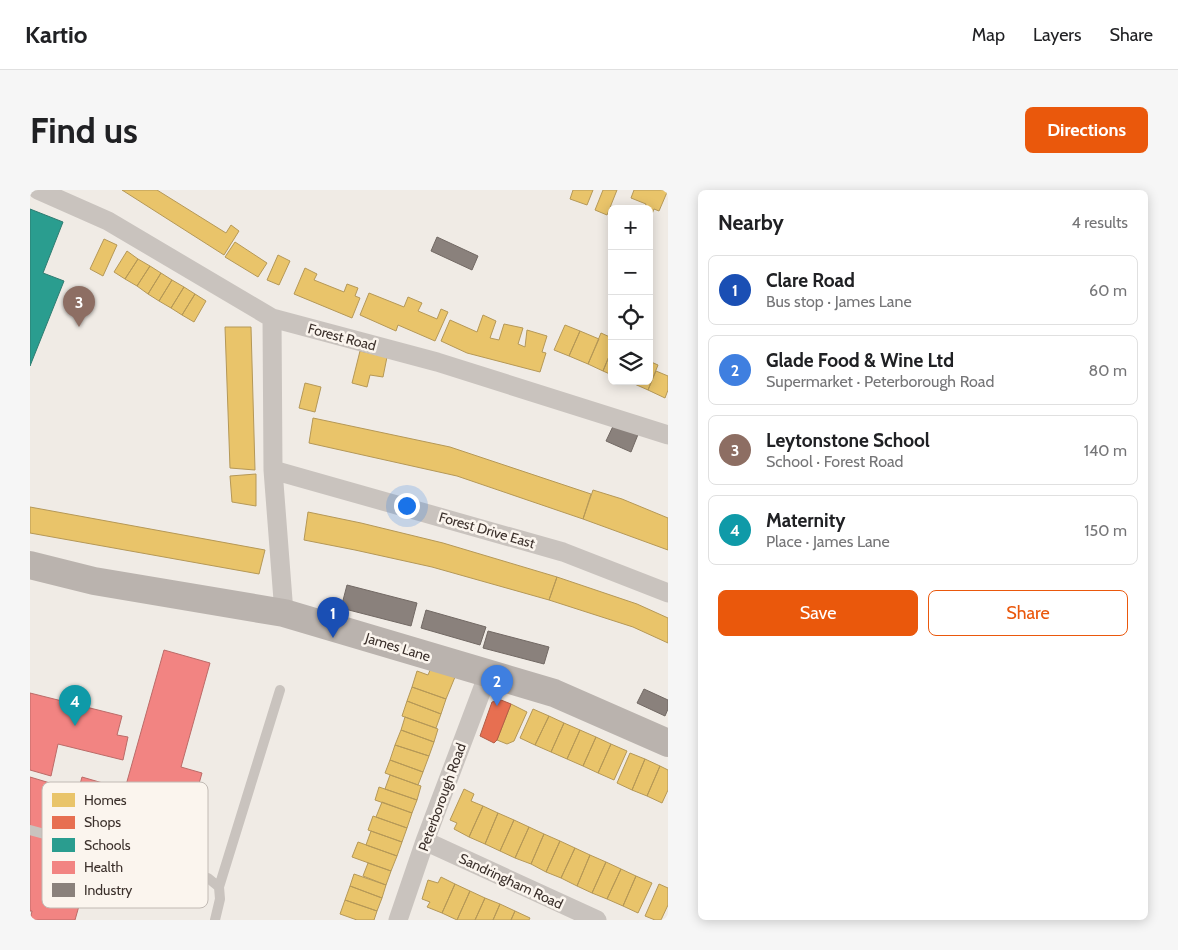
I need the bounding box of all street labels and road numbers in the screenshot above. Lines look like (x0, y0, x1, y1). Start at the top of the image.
street label: Forest Road (306, 319, 378, 355)
street label: Forest Drive East (437, 508, 537, 552)
street label: James Lane (362, 628, 433, 665)
street label: Peterborough Road (414, 740, 470, 854)
street label: Sandringham Road (456, 849, 566, 913)

